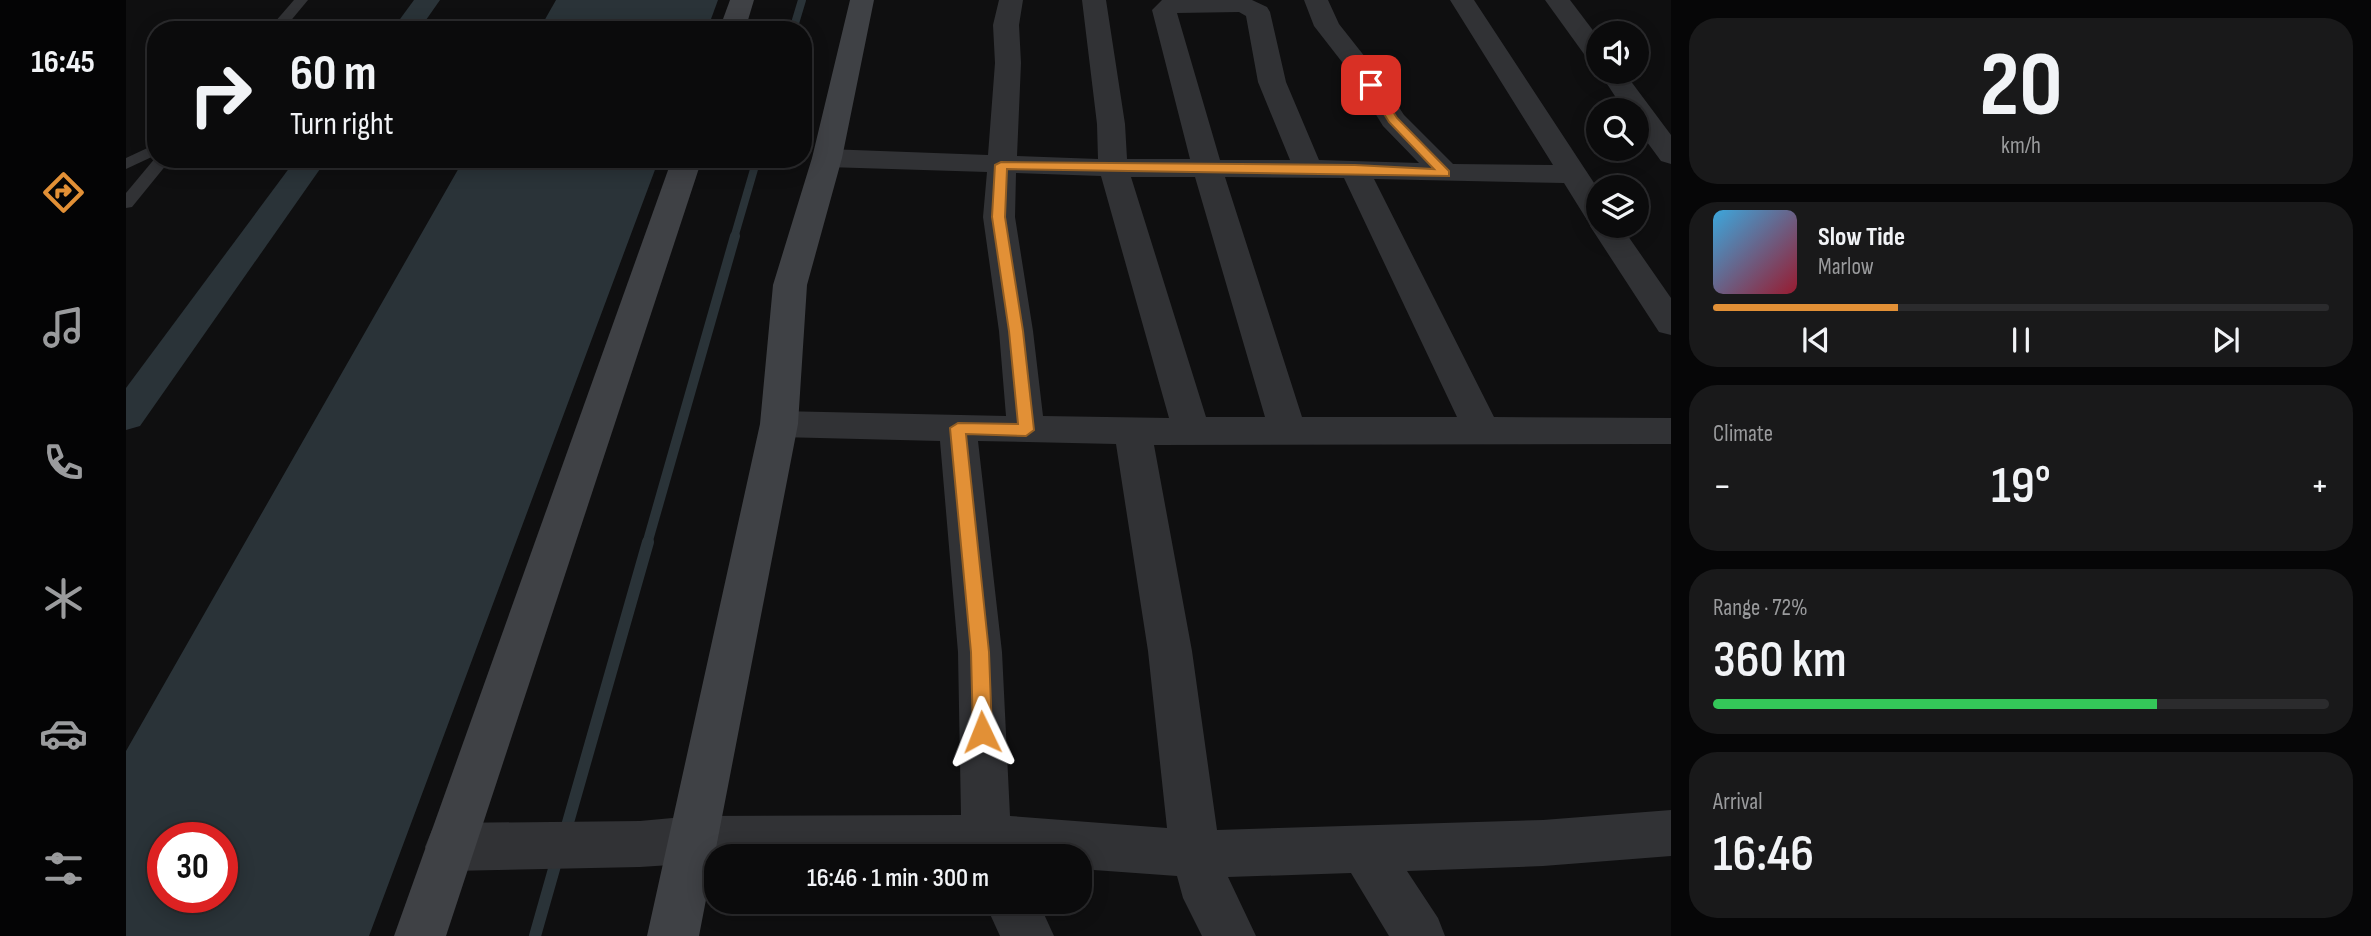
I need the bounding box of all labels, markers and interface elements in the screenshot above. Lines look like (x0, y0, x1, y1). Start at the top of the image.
map controls (1586, 21, 1649, 238)
button: sound (1586, 21, 1649, 84)
text: 20 (1979, 32, 2063, 141)
text: 16:45 (31, 43, 95, 82)
text: 60 m (290, 45, 377, 104)
icon: right (175, 49, 266, 140)
pin (1341, 55, 1401, 115)
icon: arrive (1352, 66, 1390, 104)
button: search (1586, 98, 1649, 161)
text: Turn right (290, 105, 394, 144)
text: km/h (2001, 132, 2041, 160)
icon: directions (39, 168, 88, 217)
button: layers (1586, 175, 1649, 238)
text: Slow Tide (1818, 222, 1905, 253)
text: Marlow (1818, 253, 1874, 281)
icon: music (39, 303, 88, 352)
icon: previous (1797, 321, 1835, 359)
icon: pause (2002, 321, 2040, 359)
icon: next (2207, 321, 2245, 359)
text: Climate (1713, 420, 1773, 448)
icon: phone (39, 438, 88, 487)
text: 19° (1991, 455, 2051, 518)
text: − (1713, 464, 1732, 509)
text: + (2310, 464, 2329, 509)
icon: climate (39, 574, 88, 623)
text: Range · 72% (1713, 594, 1808, 622)
text: 360 km (1713, 629, 1847, 692)
position arrow (945, 695, 1019, 769)
icon: car (39, 709, 88, 758)
text: Arrival (1713, 788, 1762, 816)
speed limit sign: 30 (147, 822, 238, 913)
text: 16:46 (1713, 823, 1814, 886)
icon: filters (39, 844, 88, 893)
text: 16:46 · 1 min · 300 m (807, 863, 989, 894)

